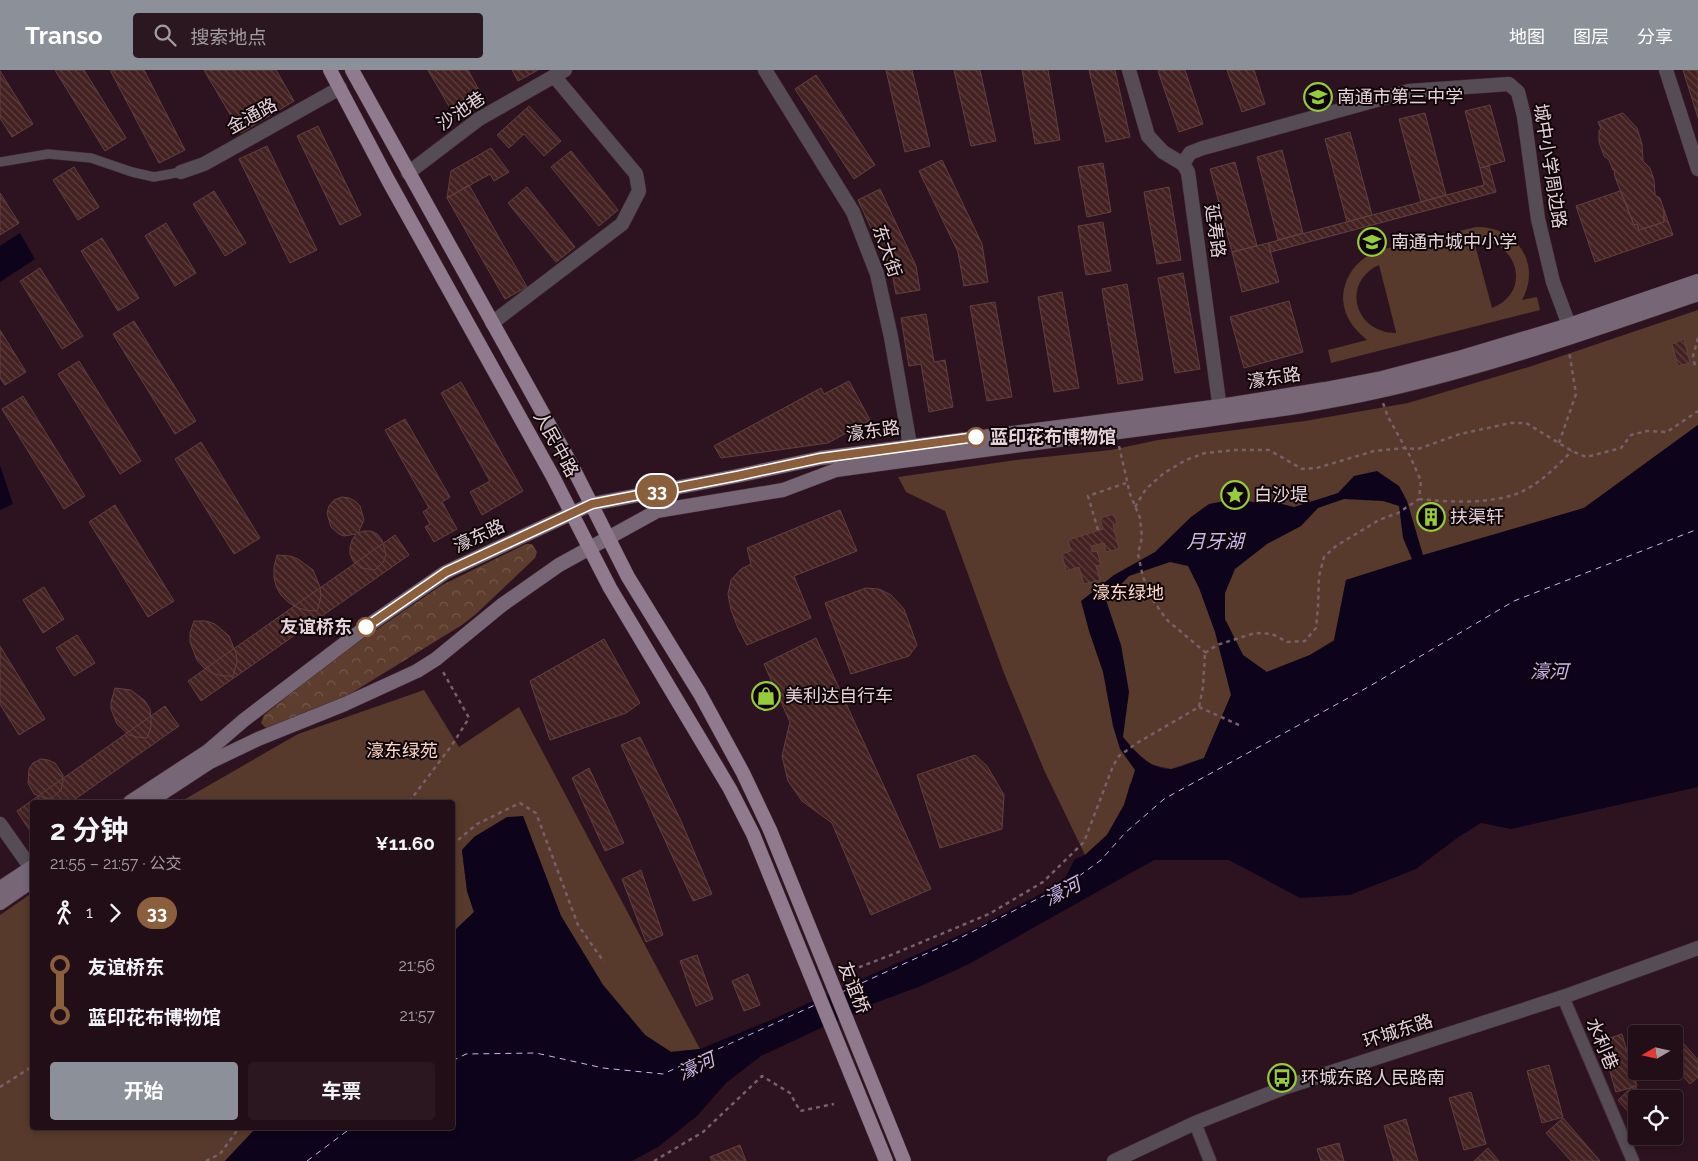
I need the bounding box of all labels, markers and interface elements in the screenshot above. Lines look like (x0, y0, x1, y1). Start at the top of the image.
search box (133, 13, 483, 58)
text: Transo (25, 21, 103, 50)
icon: search (151, 21, 179, 49)
text: 搜索地点 (191, 26, 267, 48)
text: 地图 (1509, 26, 1545, 47)
text: 图层 (1573, 26, 1609, 47)
text: 分享 (1637, 26, 1673, 47)
school or university icon: 南通市第三中学 (1303, 82, 1333, 112)
place label: 南通市第三中学 (1337, 86, 1463, 107)
street label: 沙池巷 (432, 87, 489, 134)
street label: 金通路 (223, 93, 280, 138)
street label: 城中小学周边路 (1530, 102, 1571, 230)
street label: 延寿路 (1201, 203, 1230, 259)
street label: 东大街 (869, 222, 906, 280)
school or university icon: 南通市城中小学 (1357, 227, 1387, 257)
place label: 南通市城中小学 (1391, 231, 1517, 252)
street label: 濠东路 (1246, 363, 1302, 392)
street label: 人民中路 (530, 407, 583, 480)
street label: 濠东路 (845, 416, 901, 445)
place label: 蓝印花布博物馆 (990, 426, 1116, 447)
marker: 蓝印花布博物馆 (966, 427, 986, 447)
line badge: 33 (634, 475, 680, 507)
text: 33 (647, 480, 667, 501)
place icon: 白沙堤 (1220, 480, 1250, 510)
place label: 白沙堤 (1254, 484, 1308, 505)
building icon: 扶渠轩 (1416, 502, 1446, 532)
place label: 扶渠轩 (1450, 506, 1504, 527)
street label: 濠东路 (450, 515, 508, 556)
water label: 月牙湖 (1186, 530, 1246, 552)
park label: 濠东绿地 (1092, 582, 1164, 603)
place label: 友谊桥东 (280, 616, 352, 637)
marker: 友谊桥东 (356, 617, 376, 637)
water label: 濠河 (1530, 660, 1572, 682)
shop icon: 美利达自行车 (751, 681, 781, 711)
place label: 美利达自行车 (785, 685, 893, 706)
park label: 濠东绿苑 (366, 740, 438, 761)
text: 2 分钟 (50, 814, 129, 847)
text: ¥11.60 (375, 832, 435, 854)
text: 21:55 – 21:57 · 公交 (50, 854, 182, 873)
water label: 濠河 (1040, 871, 1087, 909)
icon: walk (50, 899, 78, 927)
icon: forward (101, 899, 129, 927)
text: 33 (147, 902, 167, 923)
text: 1 (86, 903, 93, 922)
text: 友谊桥东 (88, 956, 164, 978)
text: 21:56 (398, 956, 435, 975)
street label: 友谊桥 (835, 959, 874, 1017)
text: 蓝印花布博物馆 (88, 1006, 221, 1028)
text: 21:57 (400, 1006, 435, 1025)
street label: 环城东路 (1360, 1009, 1435, 1052)
street label: 水利巷 (1582, 1015, 1623, 1073)
north arrow (1628, 1025, 1682, 1080)
map controls (1628, 1025, 1683, 1145)
water label: 濠河 (674, 1046, 721, 1084)
button: 开始 (50, 1062, 238, 1120)
button: 车票 (248, 1062, 435, 1120)
bus stop icon: 环城东路人民路南 (1267, 1063, 1297, 1093)
place label: 环城东路人民路南 (1301, 1067, 1445, 1088)
button: locate (1628, 1090, 1683, 1145)

